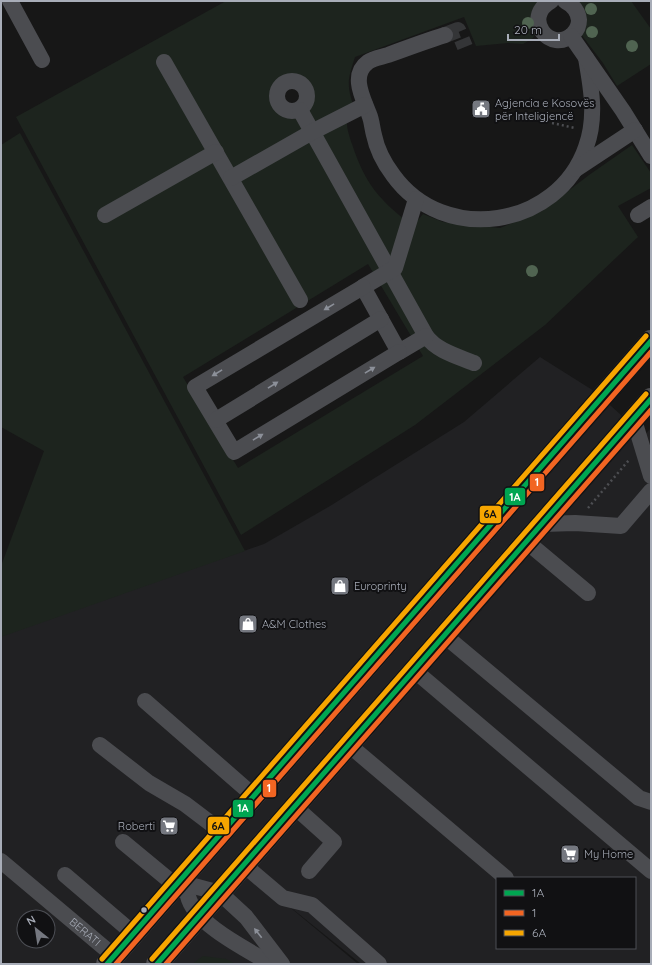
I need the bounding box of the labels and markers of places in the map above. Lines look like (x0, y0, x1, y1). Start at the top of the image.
place label: Agjencia e Kosovës për Inteligjencë (495, 96, 594, 123)
public building icon: Agjencia e Kosovës për Inteligjencë (470, 98, 492, 120)
shop icon: Europrinty (329, 575, 351, 597)
place label: Europrinty (354, 579, 407, 593)
shop icon: A&M Clothes (237, 613, 259, 635)
place label: A&M Clothes (262, 617, 326, 631)
supermarket icon: Roberti (158, 815, 180, 837)
place label: Roberti (118, 819, 155, 833)
supermarket icon: My Home (559, 843, 581, 865)
place label: My Home (584, 847, 633, 861)
unlabelled marker (139, 905, 149, 915)

